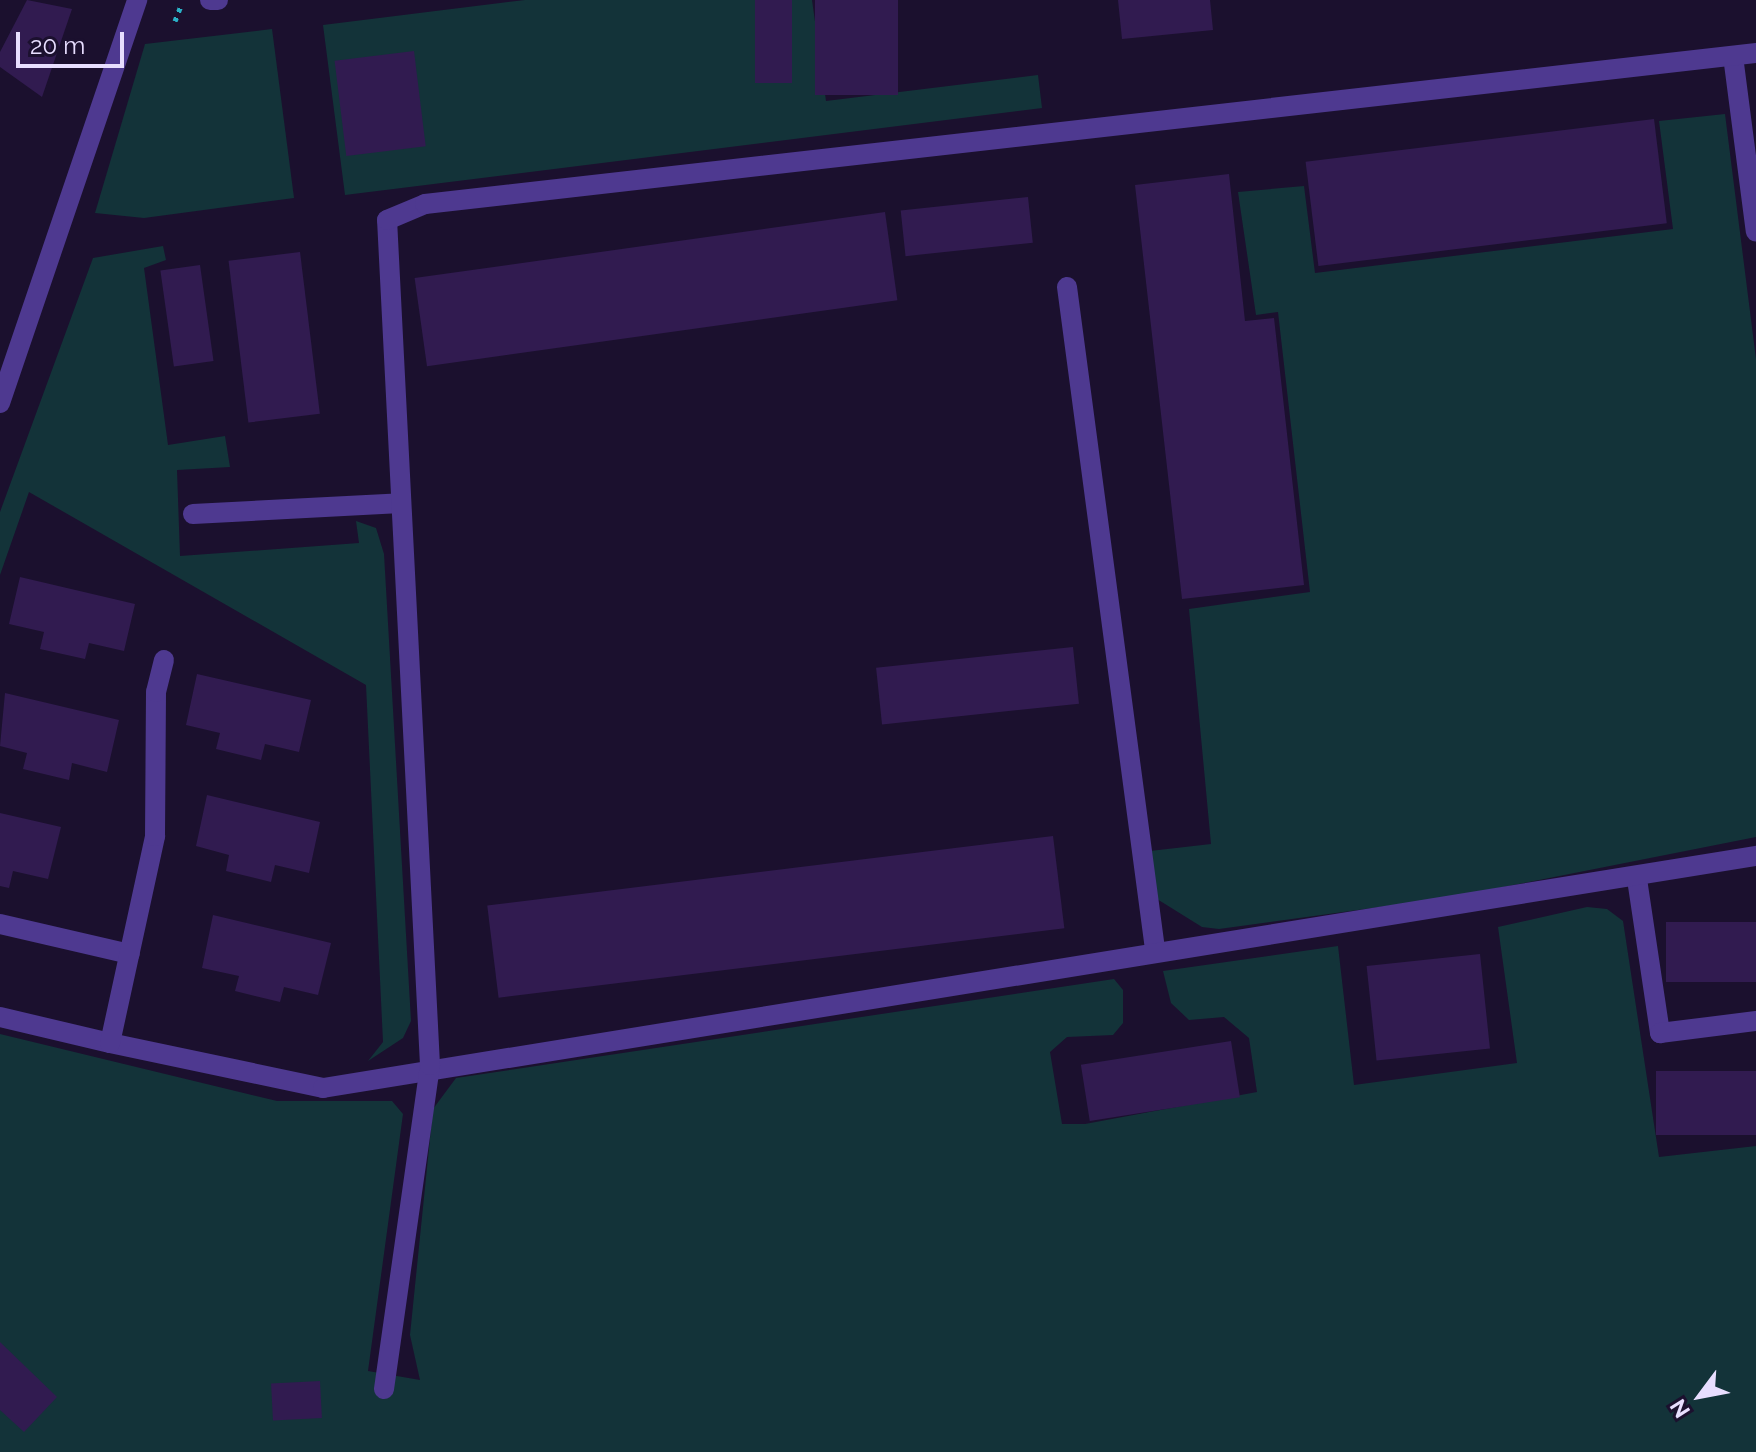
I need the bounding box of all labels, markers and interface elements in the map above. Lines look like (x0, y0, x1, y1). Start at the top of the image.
scale bar (20, 16, 128, 66)
text: 20 m (30, 31, 85, 60)
north arrow (1660, 1356, 1740, 1436)
text: N (1664, 1395, 1695, 1423)

